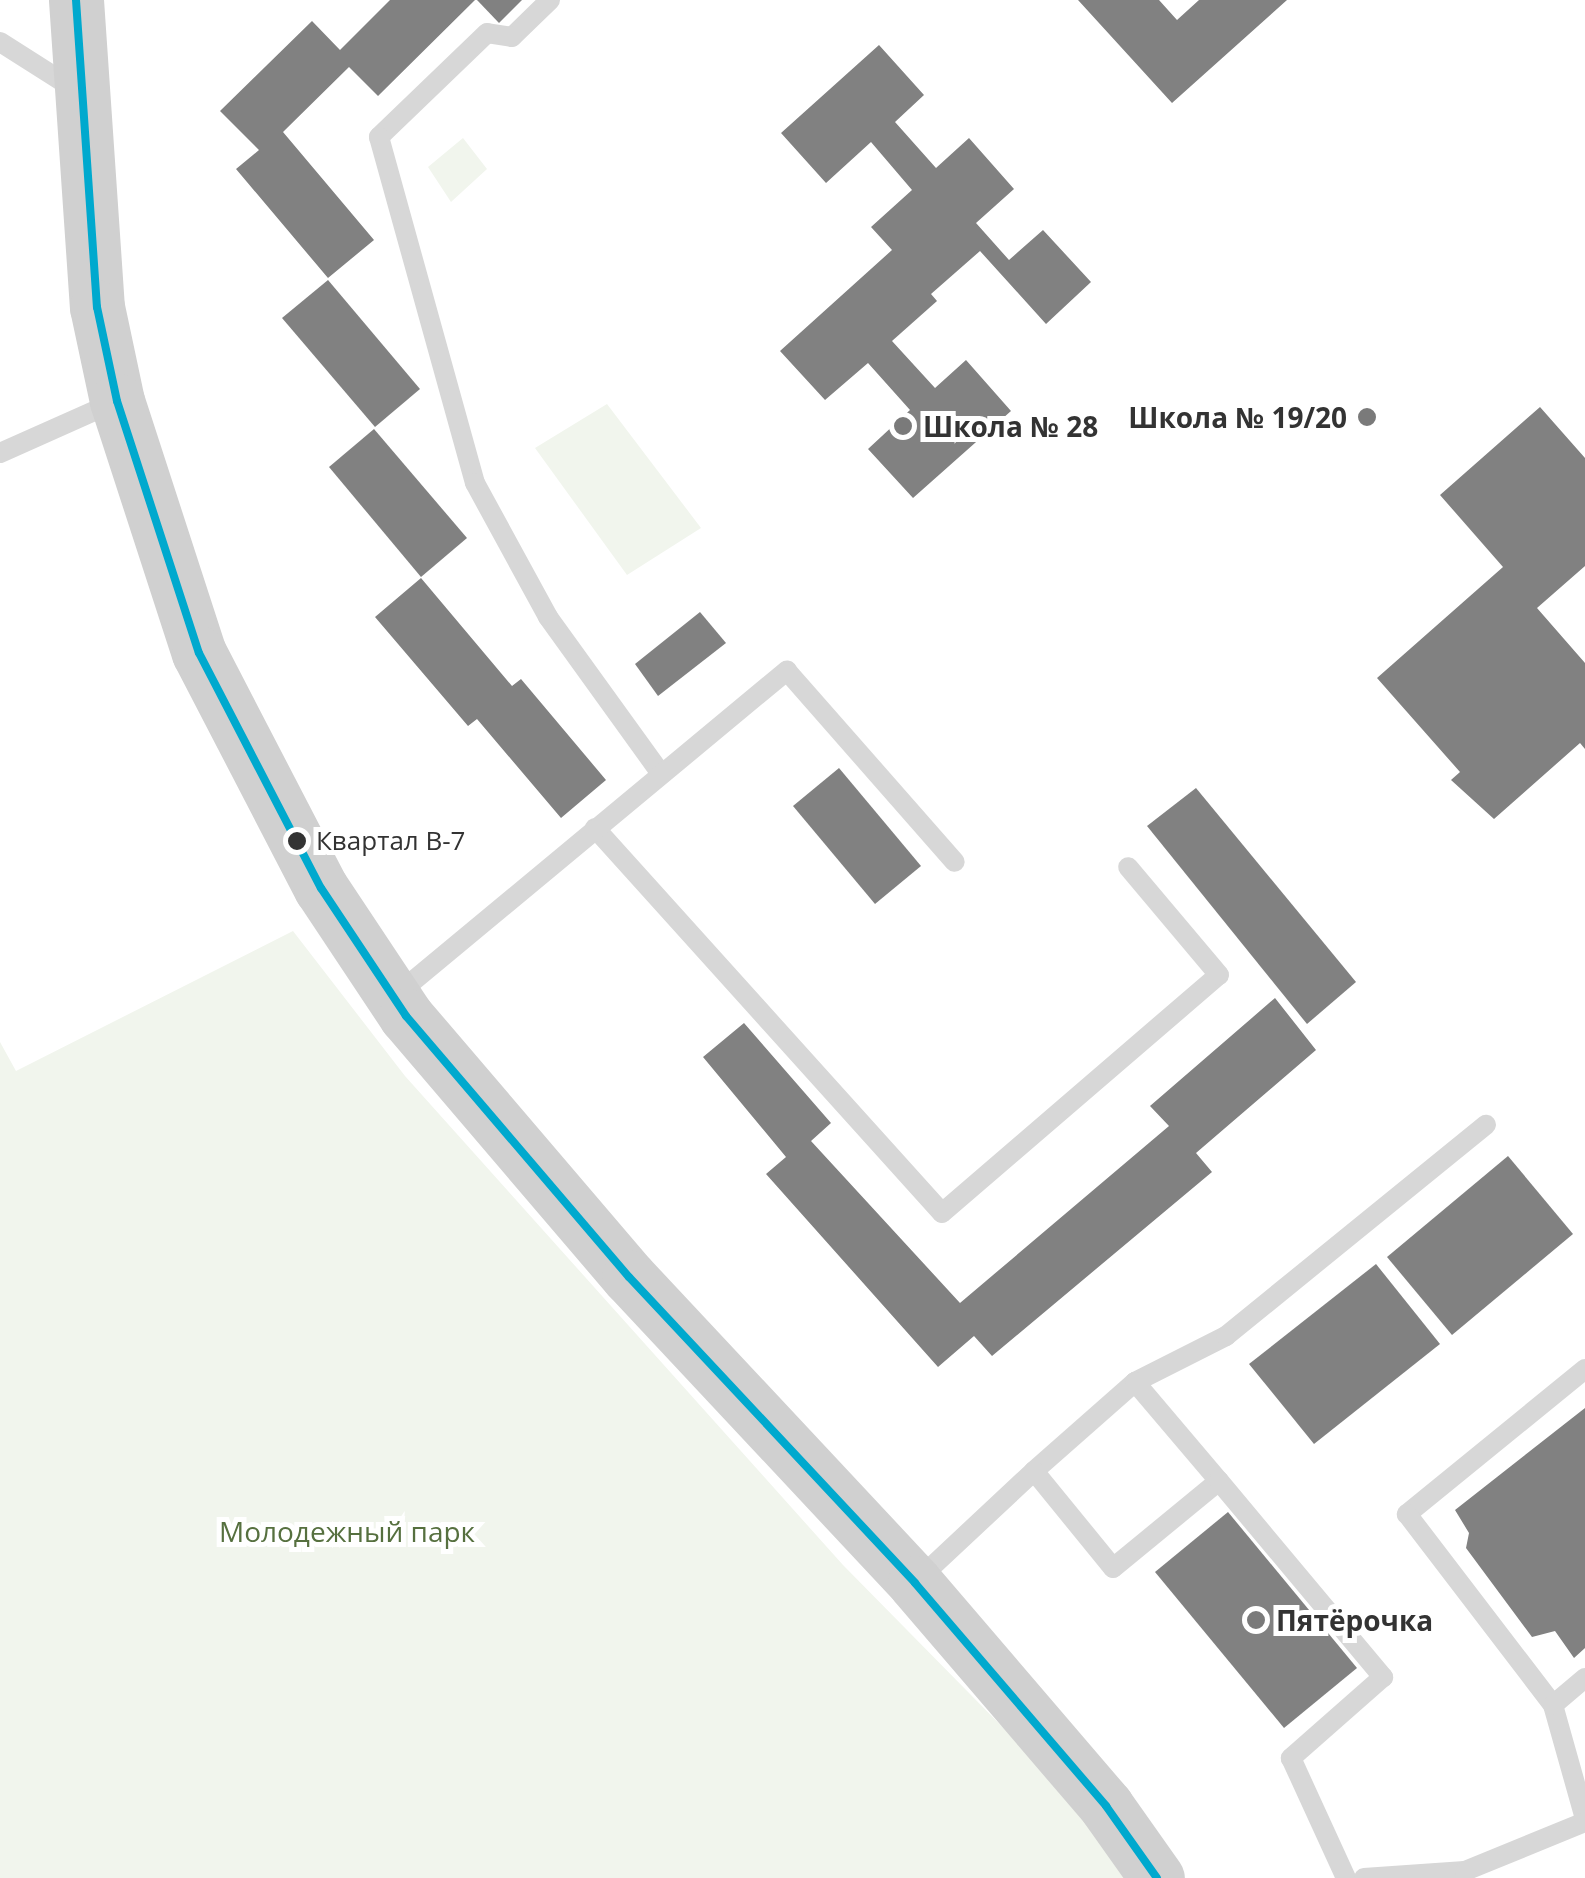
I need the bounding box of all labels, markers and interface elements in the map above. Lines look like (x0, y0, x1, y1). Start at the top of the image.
place label: Школа № 19/20 (1128, 400, 1347, 434)
marker: Школа № 19/20 (1356, 406, 1378, 428)
place label: Школа № 28 (923, 409, 1098, 443)
marker: Школа № 28 (892, 415, 914, 437)
place label: Квартал В-7 (316, 825, 465, 857)
marker: Квартал В-7 (287, 831, 307, 851)
park label: Молодежный парк (219, 1514, 475, 1548)
place label: Пятёрочка (1276, 1603, 1433, 1637)
marker: Пятёрочка (1245, 1609, 1267, 1631)

